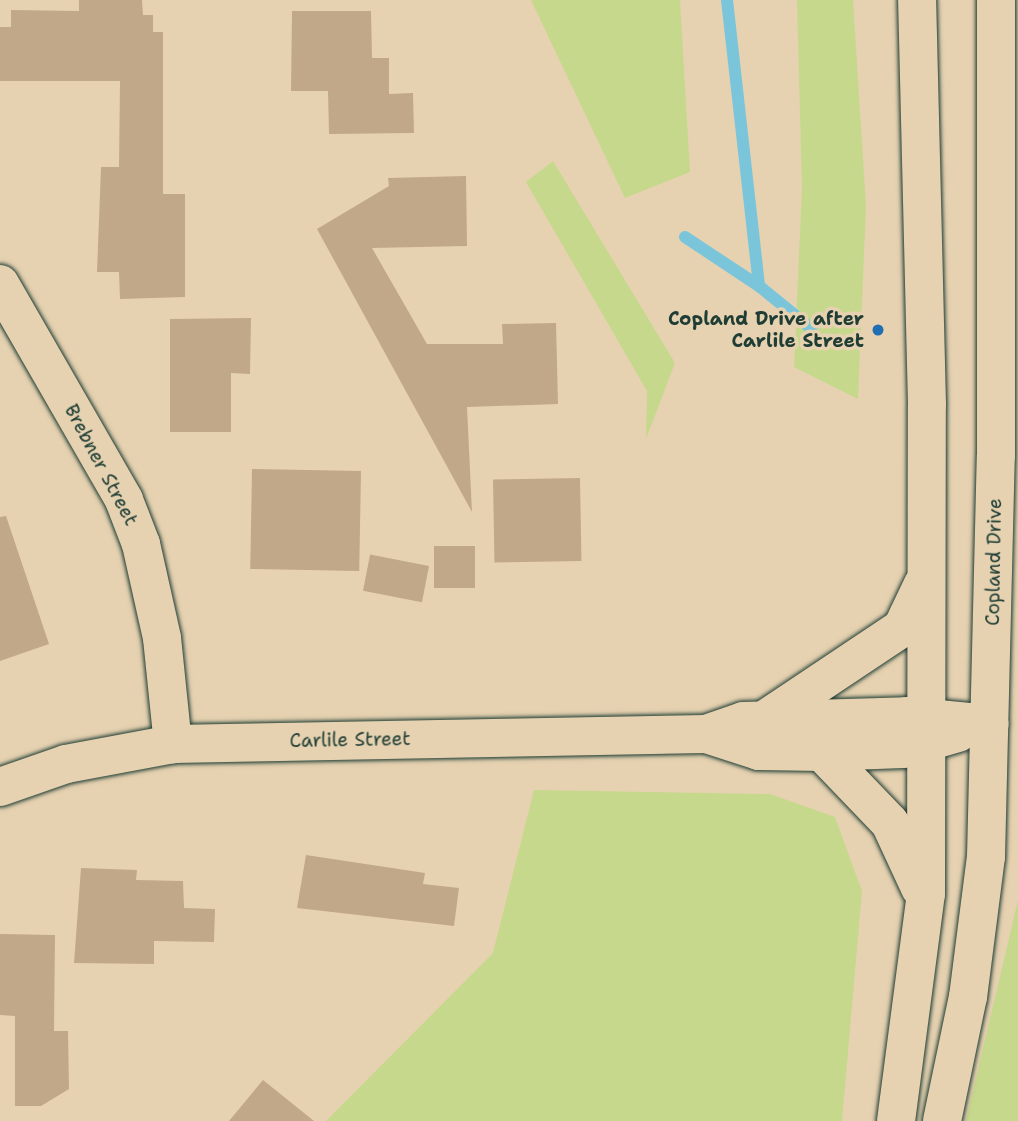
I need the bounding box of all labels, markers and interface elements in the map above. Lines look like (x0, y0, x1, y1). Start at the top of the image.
place label: Copland Drive after Carlile Street (668, 308, 864, 352)
marker: Copland Drive after Carlile Street (870, 322, 886, 338)
street label: Brebner Street (59, 401, 143, 529)
street label: Copland Drive (981, 498, 1007, 626)
street label: Carlile Street (289, 728, 411, 752)

